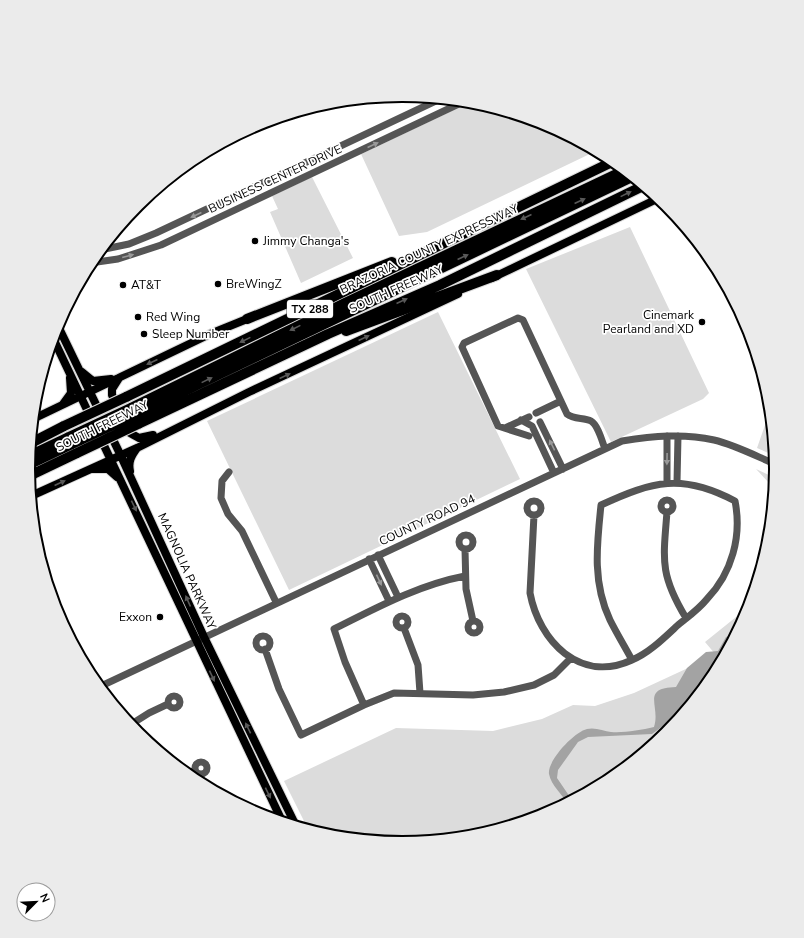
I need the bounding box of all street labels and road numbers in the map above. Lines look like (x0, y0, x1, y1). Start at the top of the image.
street label: BUSINESS CENTER DRIVE (206, 141, 344, 217)
street label: BRAZORIA COUNTY EXPRESSWAY (337, 200, 522, 298)
street label: SOUTH FREEWAY (347, 261, 446, 317)
road number: TX 288 (287, 300, 333, 318)
street label: SOUTH FREEWAY (53, 396, 152, 455)
street label: COUNTY ROAD 94 (376, 491, 478, 549)
street label: MAGNOLIA PARKWAY (154, 510, 220, 632)

